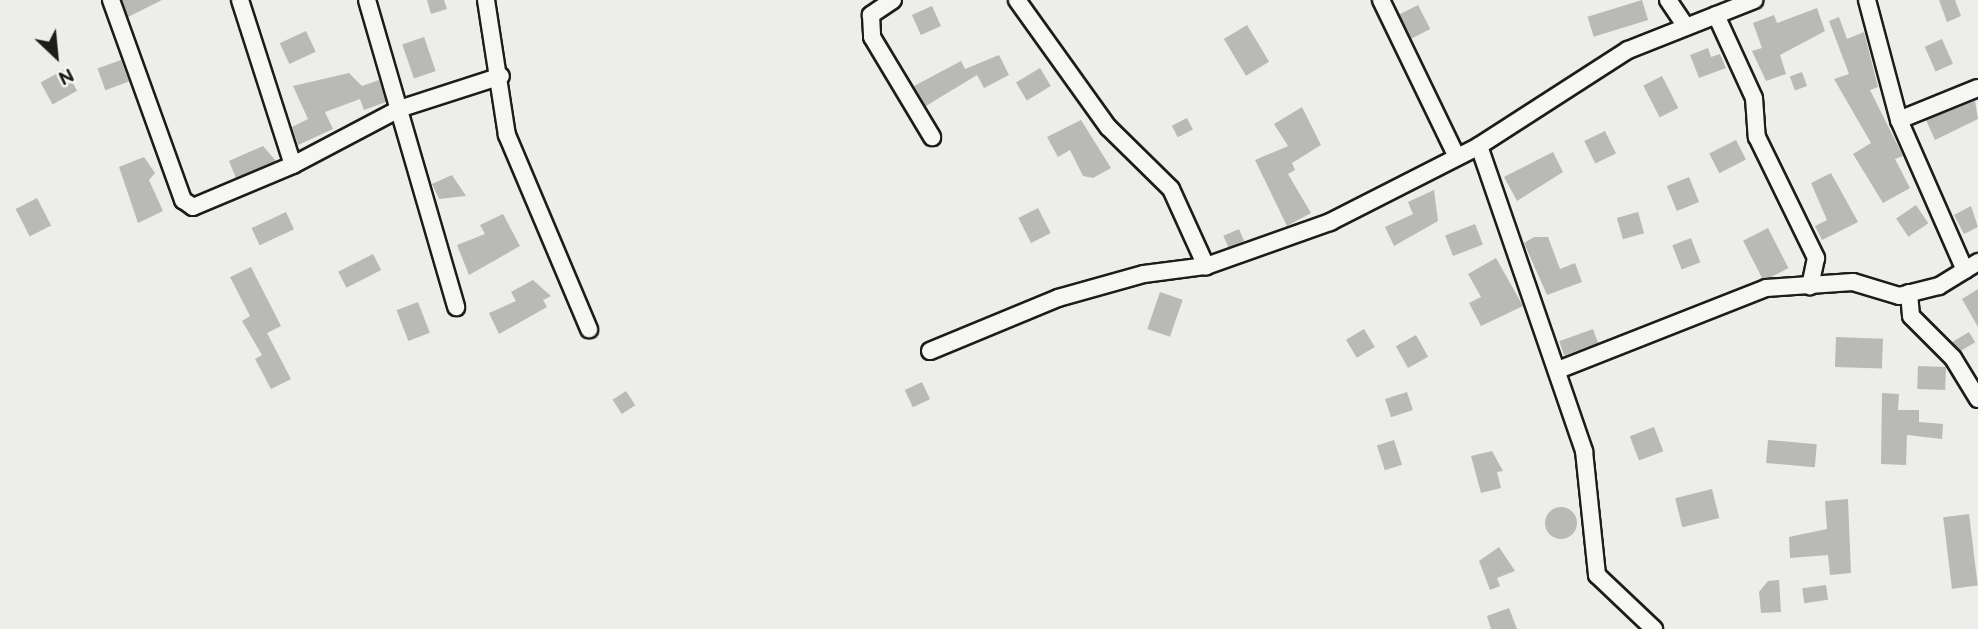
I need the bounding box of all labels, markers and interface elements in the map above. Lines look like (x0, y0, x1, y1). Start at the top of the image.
north arrow (21, 21, 91, 91)
text: N (54, 62, 77, 89)

